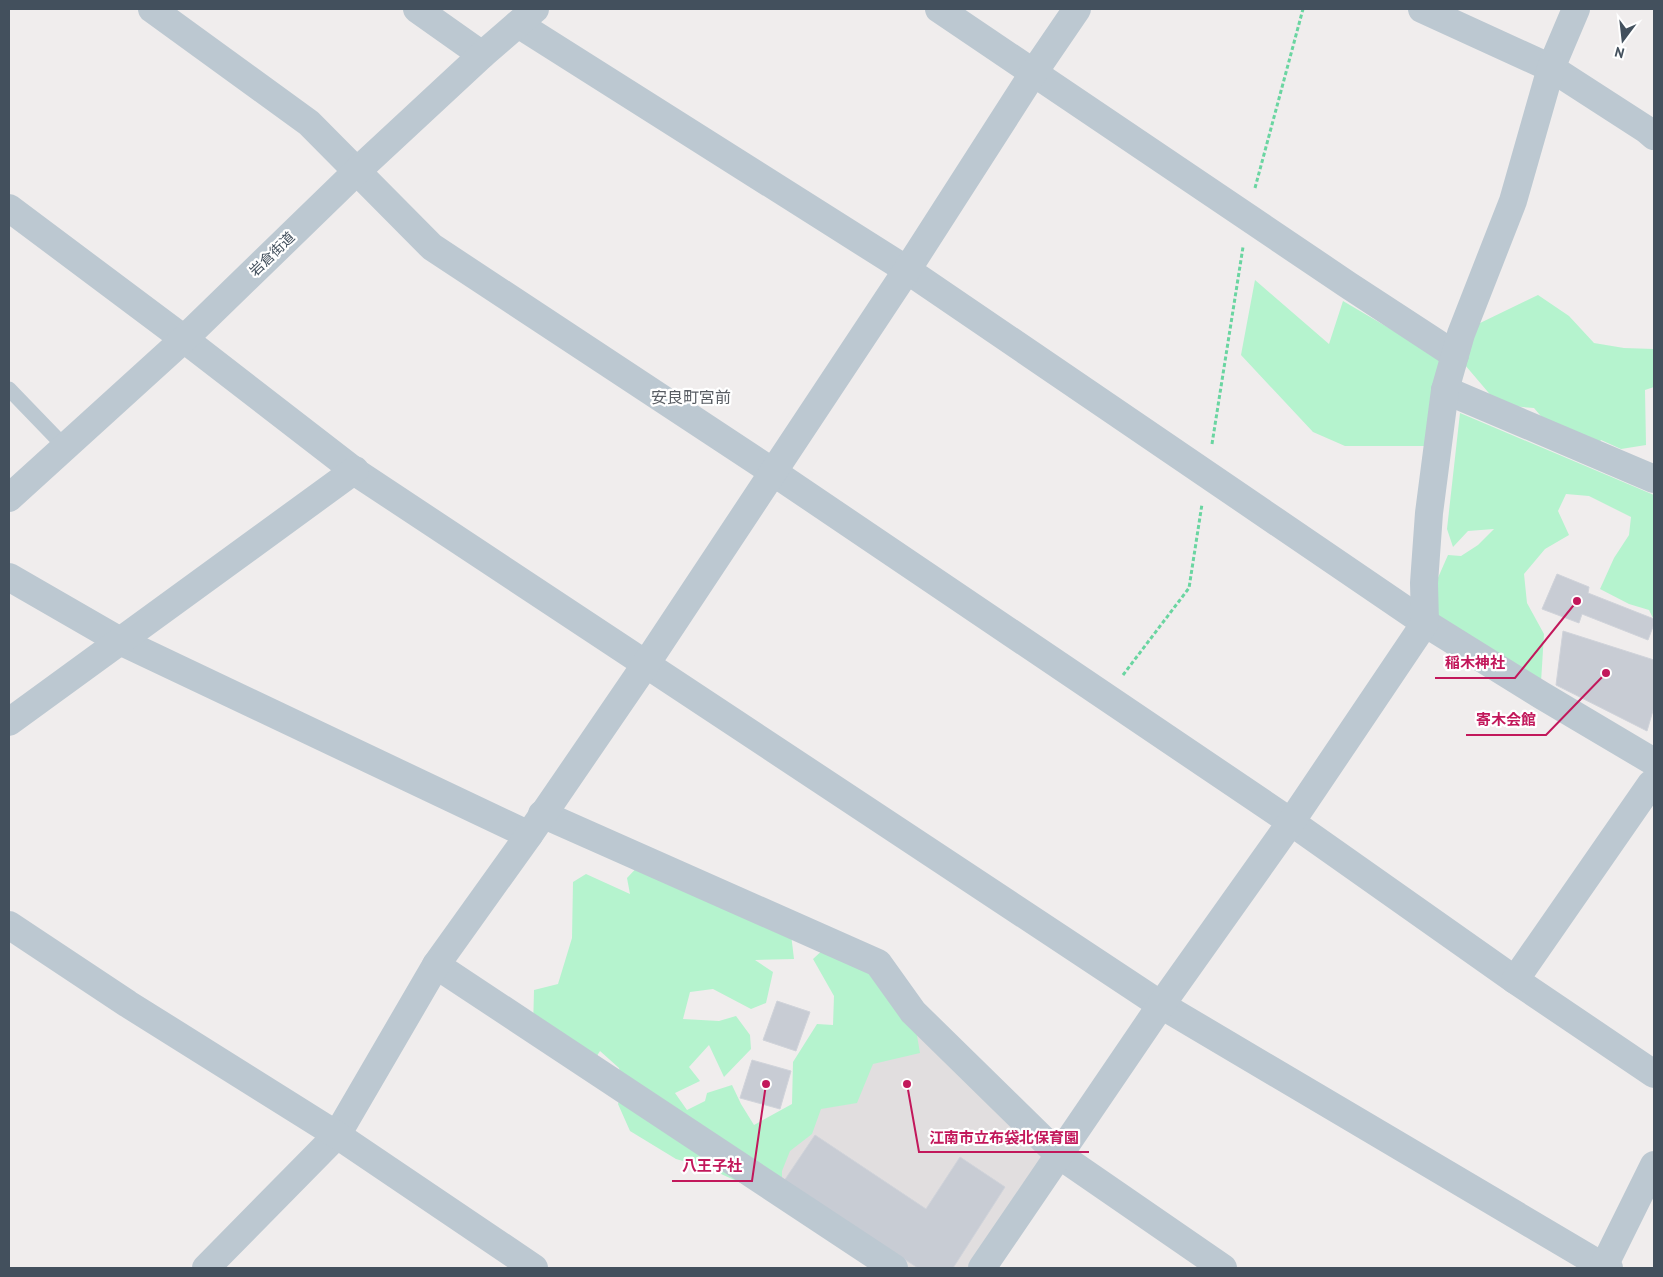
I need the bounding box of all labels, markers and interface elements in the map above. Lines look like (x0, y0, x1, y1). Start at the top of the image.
north arrow (1598, 15, 1648, 65)
text: N (1613, 43, 1626, 62)
street label: 岩倉街道 (246, 228, 298, 280)
district label: 安良町宮前 (651, 387, 731, 407)
callout: 稲木神社 (1435, 648, 1515, 678)
text: 稲木神社 (1445, 653, 1505, 672)
callout: 寄木会館 (1466, 705, 1546, 735)
text: 寄木会館 (1476, 710, 1536, 729)
callout: 江南市立布袋北保育園 (919, 1122, 1089, 1152)
text: 江南市立布袋北保育園 (929, 1128, 1079, 1147)
callout: 八王子社 (672, 1151, 752, 1181)
text: 八王子社 (682, 1156, 742, 1175)

